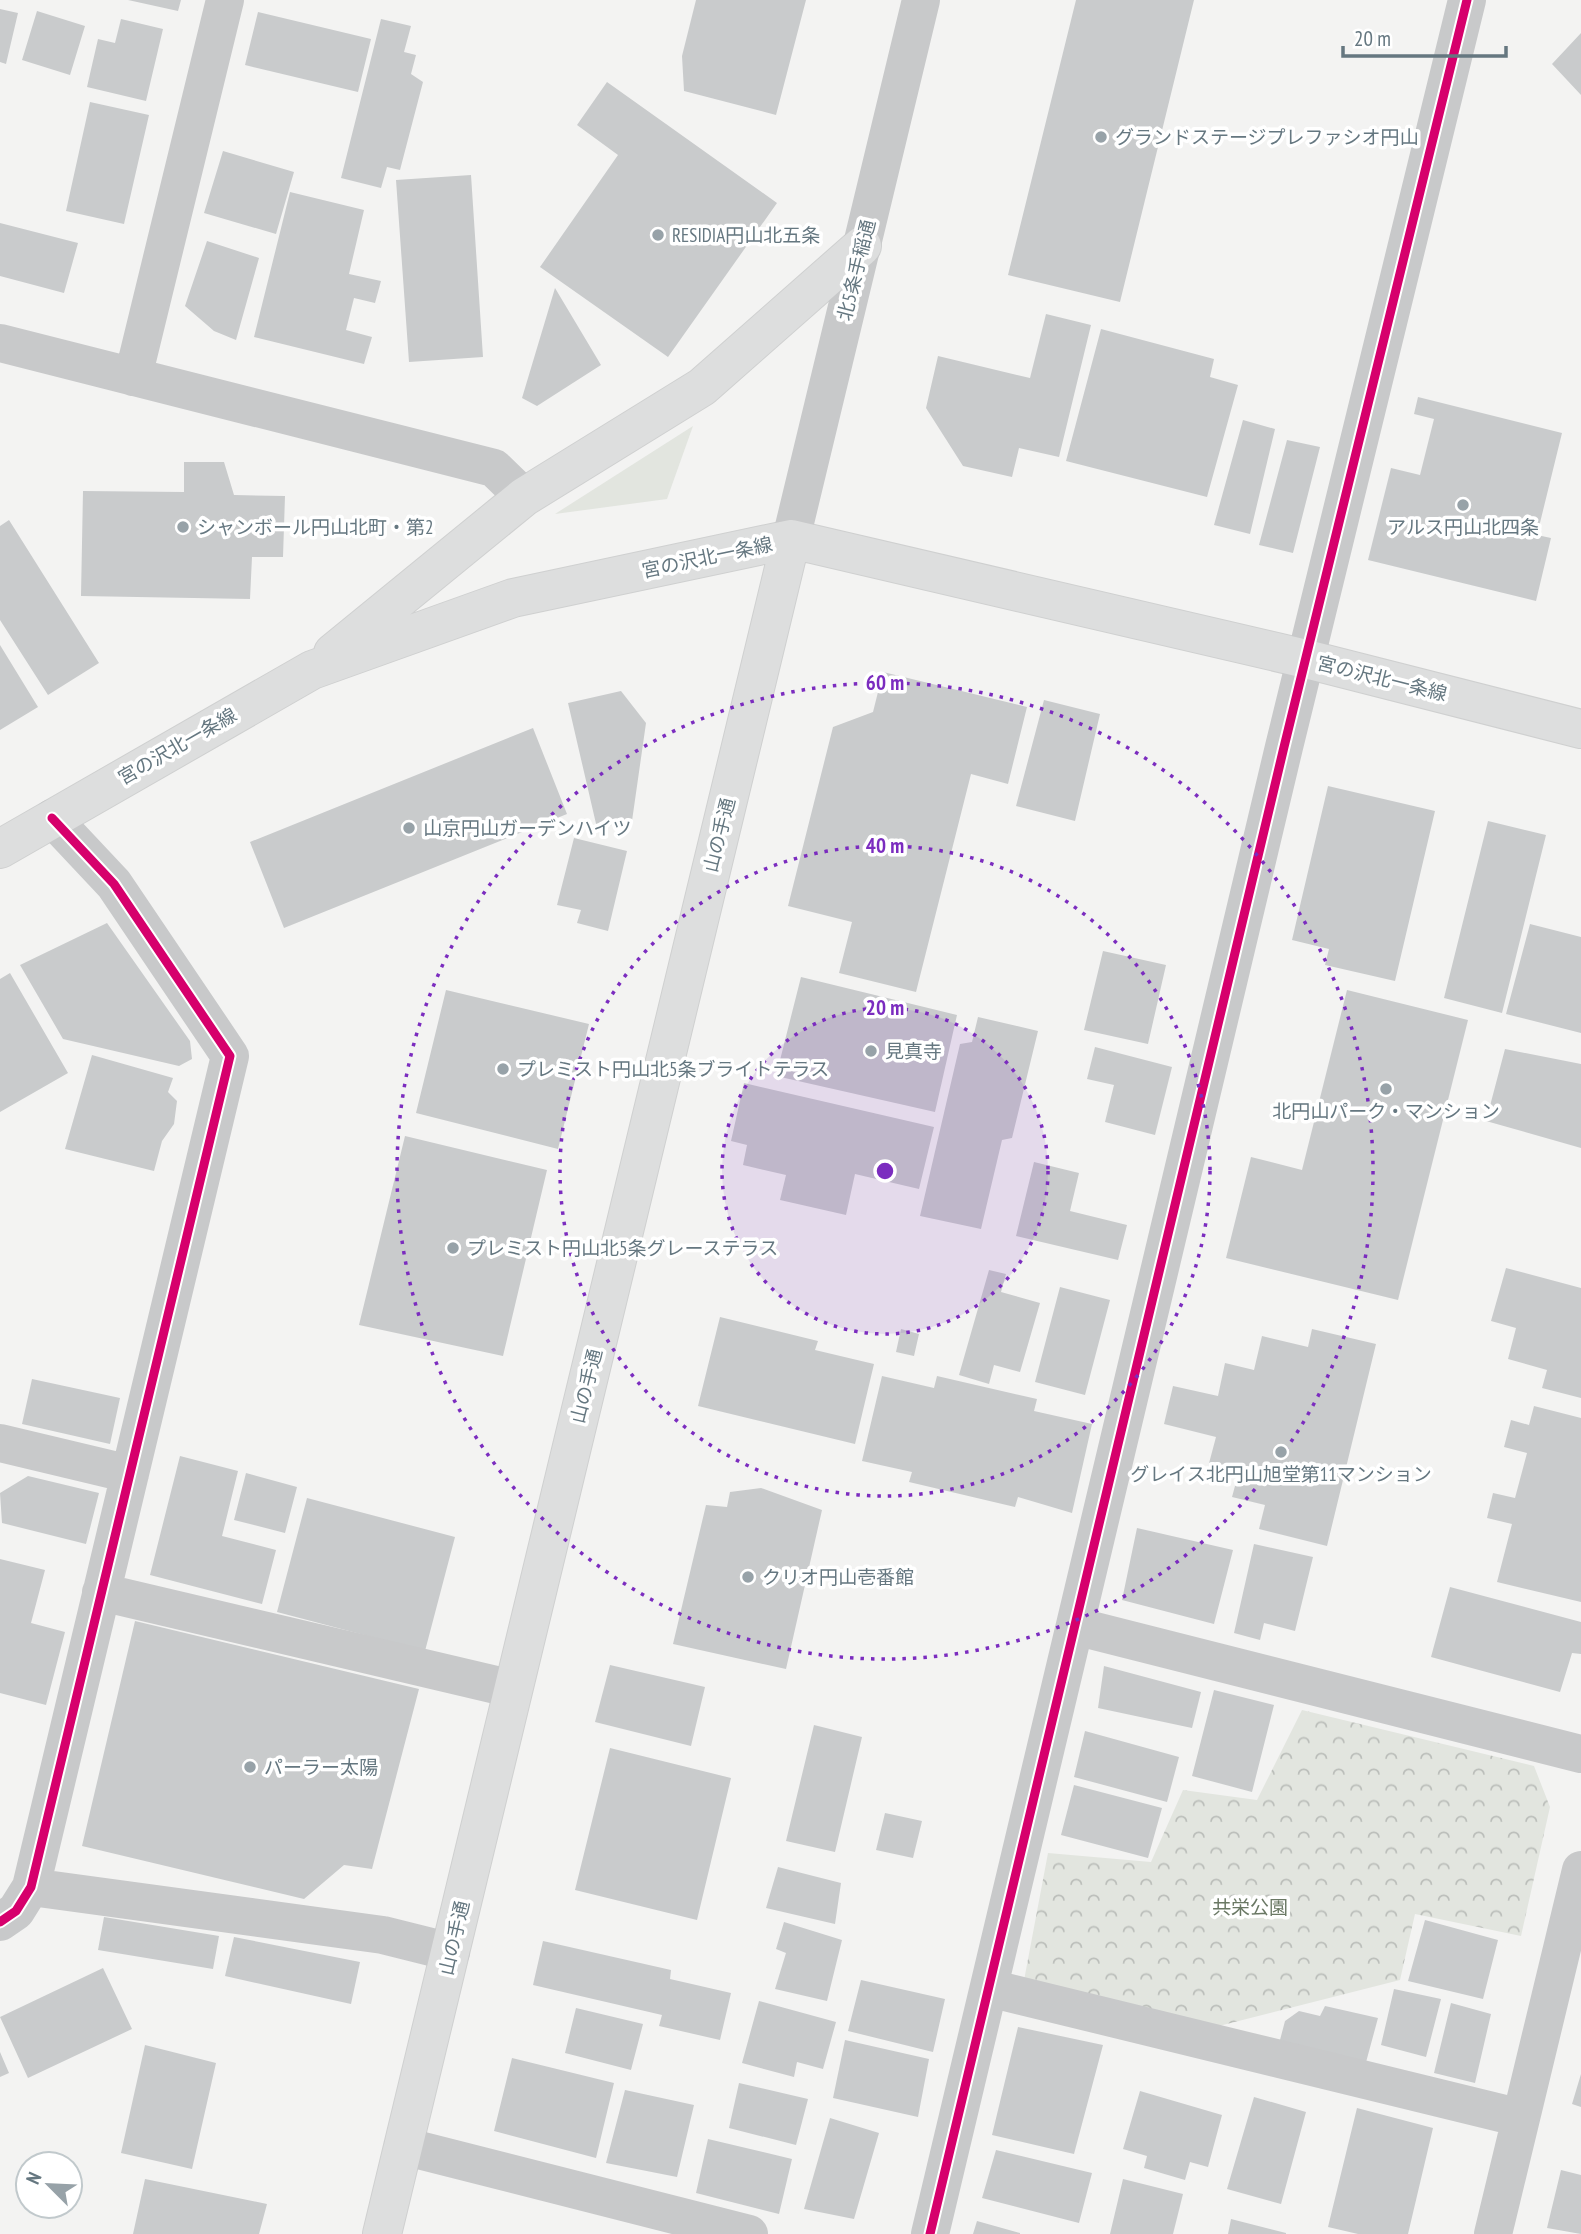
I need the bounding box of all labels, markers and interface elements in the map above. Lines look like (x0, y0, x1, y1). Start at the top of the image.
scale bar (1343, 14, 1506, 58)
text: 20 m (1354, 25, 1391, 52)
place label: グランドステージプレファシオ円山 (1115, 125, 1419, 149)
marker: グランドステージプレファシオ円山 (1093, 129, 1109, 145)
street label: 北5条手稲通 (832, 217, 880, 323)
place label: RESIDIA円山北五条 (672, 223, 820, 247)
marker: RESIDIA円山北五条 (650, 227, 666, 243)
marker: アルス円山北四条 (1455, 497, 1471, 513)
place label: シャンボール円山北町・第2 (197, 515, 434, 539)
place label: アルス円山北四条 (1387, 515, 1539, 539)
marker: シャンボール円山北町・第2 (175, 519, 191, 535)
street label: 宮の沢北一条線 (639, 531, 775, 583)
street label: 宮の沢北一条線 (1315, 650, 1449, 706)
text: 60 m (866, 669, 904, 696)
street label: 宮の沢北一条線 (113, 702, 241, 790)
street label: 山の手通 (698, 795, 740, 875)
place label: 山京円山ガーデンハイツ (423, 816, 632, 840)
marker: 山京円山ガーデンハイツ (401, 820, 417, 836)
text: 40 m (866, 832, 904, 859)
text: 20 m (866, 994, 904, 1021)
place label: 見真寺 (885, 1039, 942, 1063)
marker: 見真寺 (863, 1043, 879, 1059)
place label: プレミスト円山北5条ブライトテラス (517, 1057, 829, 1081)
marker: プレミスト円山北5条ブライトテラス (495, 1061, 511, 1077)
marker: 北円山パーク・マンション (1378, 1081, 1394, 1097)
place label: 北円山パーク・マンション (1272, 1099, 1500, 1123)
centre of rings (873, 1159, 897, 1183)
place label: プレミスト円山北5条グレーステラス (467, 1236, 778, 1260)
marker: プレミスト円山北5条グレーステラス (445, 1240, 461, 1256)
street label: 山の手通 (565, 1346, 607, 1426)
marker: グレイス北円山旭堂第11マンション (1273, 1444, 1289, 1460)
place label: グレイス北円山旭堂第11マンション (1130, 1462, 1432, 1486)
place label: クリオ円山壱番館 (762, 1565, 914, 1589)
marker: クリオ円山壱番館 (740, 1569, 756, 1585)
place label: パーラー太陽 (264, 1755, 378, 1779)
marker: パーラー太陽 (242, 1759, 258, 1775)
park label: 共栄公園 (1212, 1895, 1288, 1919)
street label: 山の手通 (434, 1898, 474, 1978)
north arrow (14, 2150, 84, 2220)
text: N (20, 2169, 47, 2188)

